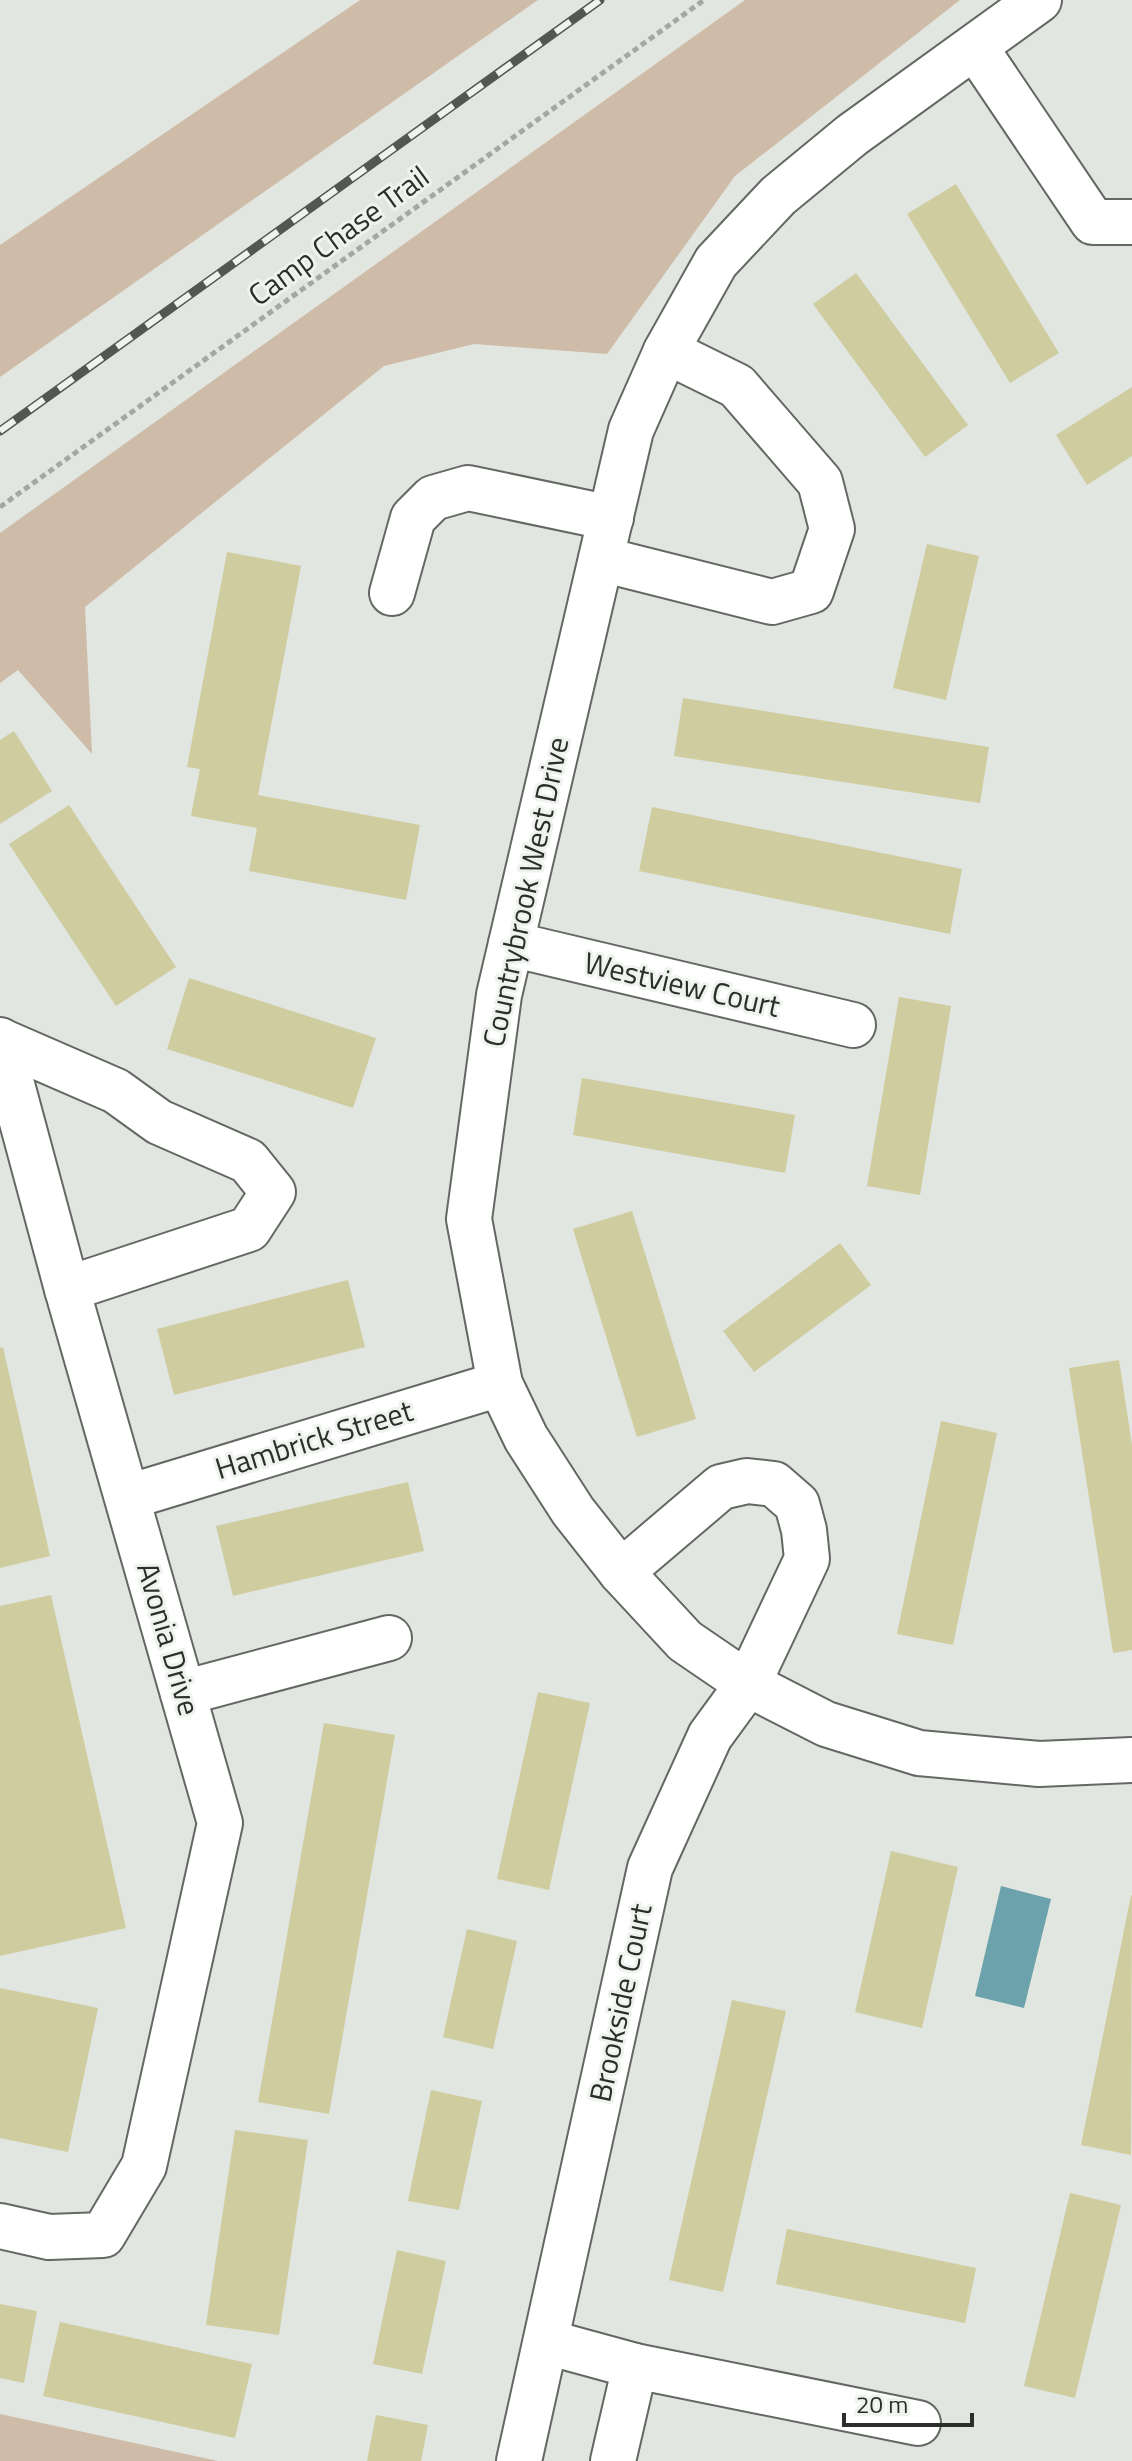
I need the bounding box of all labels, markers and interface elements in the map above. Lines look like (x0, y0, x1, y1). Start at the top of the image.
street label: Camp Chase Trail (238, 154, 439, 317)
street label: Countrybrook West Drive (470, 733, 580, 1051)
street label: Westview Court (580, 939, 785, 1029)
street label: Hambrick Street (209, 1387, 419, 1491)
street label: Avonia Drive (125, 1557, 213, 1721)
street label: Brookside Court (577, 1899, 664, 2106)
scale bar (844, 2377, 972, 2427)
text: 20 m (856, 2386, 908, 2422)

